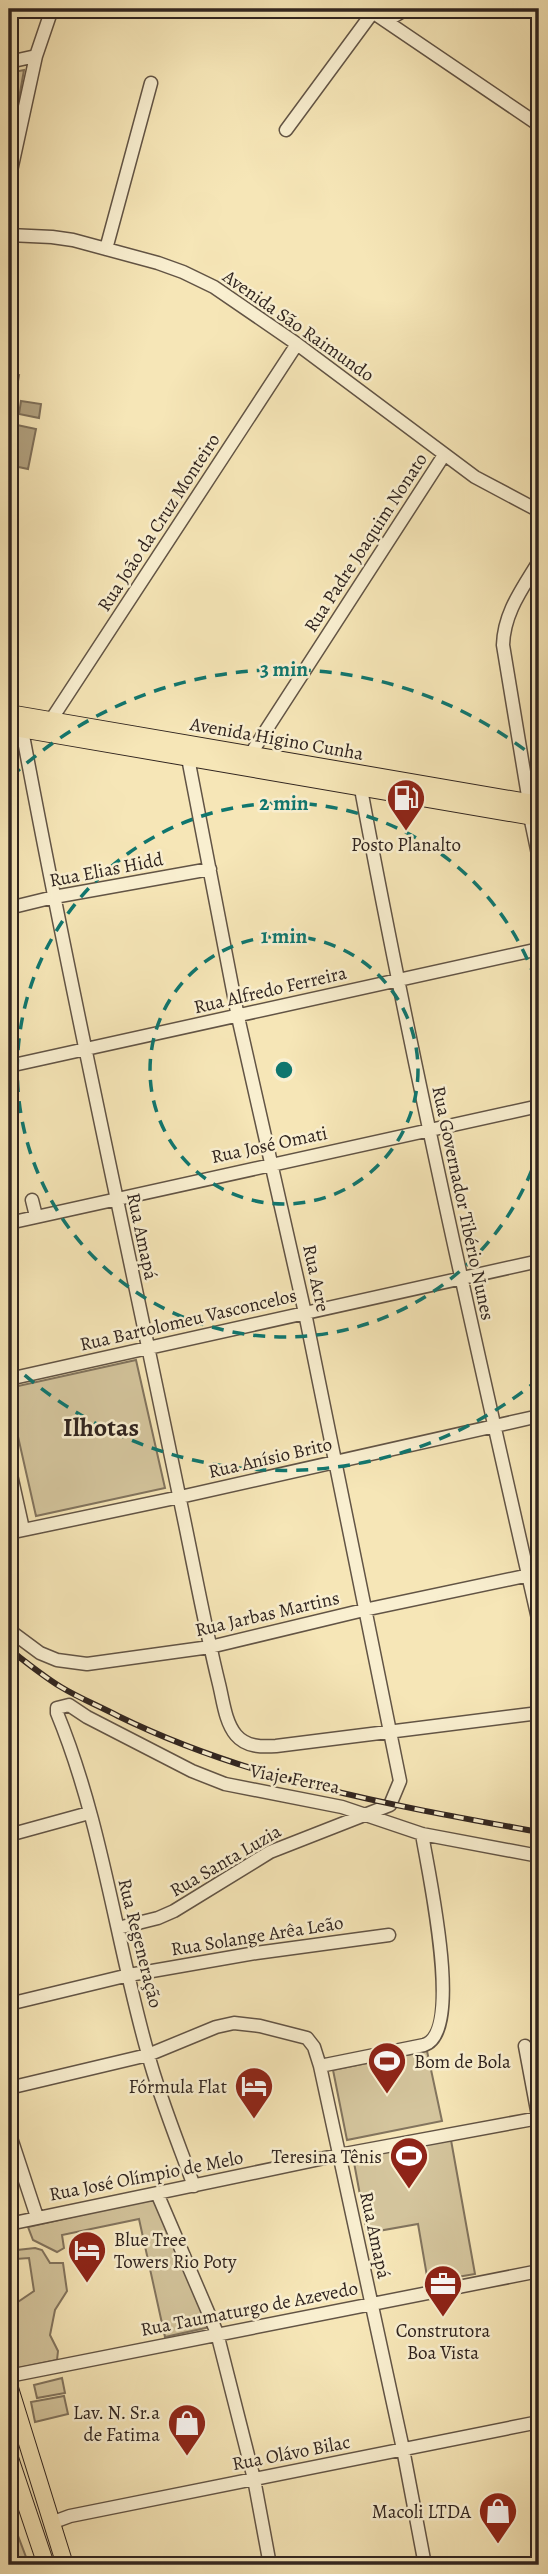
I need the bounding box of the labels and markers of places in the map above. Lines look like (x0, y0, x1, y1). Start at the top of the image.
fuel station icon: Posto Planalto (385, 777, 427, 832)
place label: Posto Planalto (351, 832, 461, 858)
centre of rings (272, 1058, 296, 1082)
sports icon: Bom de Bola (366, 2040, 408, 2095)
place label: Bom de Bola (414, 2049, 511, 2075)
hotel icon: Fórmula Flat (233, 2065, 275, 2120)
place label: Fórmula Flat (129, 2074, 227, 2100)
sports icon: Teresina Tênis (388, 2135, 430, 2190)
place label: Teresina Tênis (271, 2144, 382, 2170)
place label: Blue Tree Towers Rio Poty (114, 2227, 237, 2275)
hotel icon: Blue Tree Towers Rio Poty (66, 2229, 108, 2284)
office icon: Construtora Boa Vista (422, 2263, 464, 2318)
place label: Construtora Boa Vista (396, 2318, 490, 2366)
place label: Lav. N. Sr.a de Fatima (73, 2400, 160, 2448)
shop icon: Lav. N. Sr.a de Fatima (166, 2402, 208, 2457)
shop icon: Macoli LTDA (477, 2490, 519, 2545)
place label: Macoli LTDA (372, 2499, 472, 2525)

